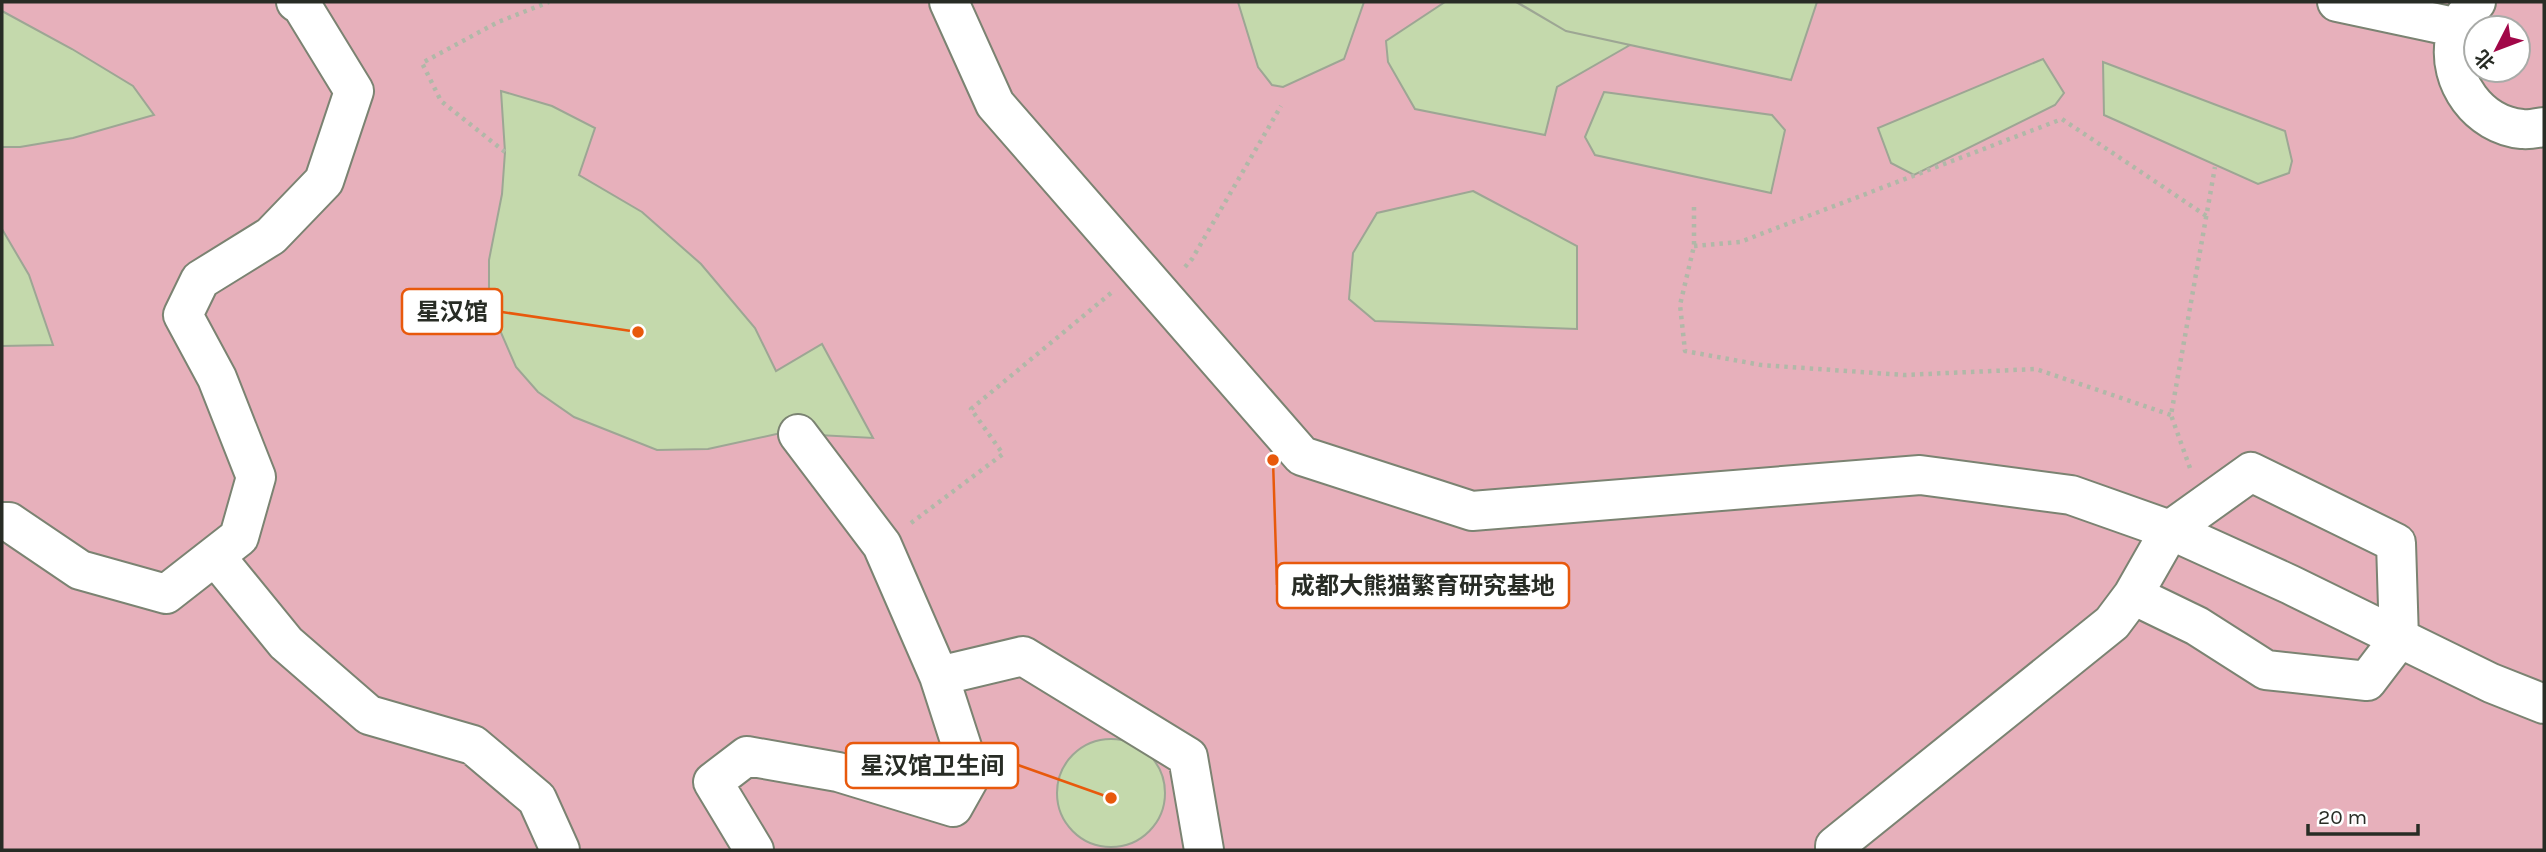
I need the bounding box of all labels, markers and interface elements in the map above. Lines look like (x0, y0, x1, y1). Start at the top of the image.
north arrow (2462, 14, 2532, 84)
text: 北 (2471, 45, 2500, 74)
callout: 星汉馆 (402, 289, 502, 334)
text: 星汉馆 (416, 298, 488, 326)
callout: 成都大熊猫繁育研究基地 (1277, 563, 1569, 608)
text: 成都大熊猫繁育研究基地 (1291, 572, 1555, 600)
callout: 星汉馆卫生间 (846, 743, 1018, 788)
text: 星汉馆卫生间 (860, 752, 1004, 780)
scale bar (2308, 792, 2418, 836)
text: 20 m (2318, 805, 2367, 829)

